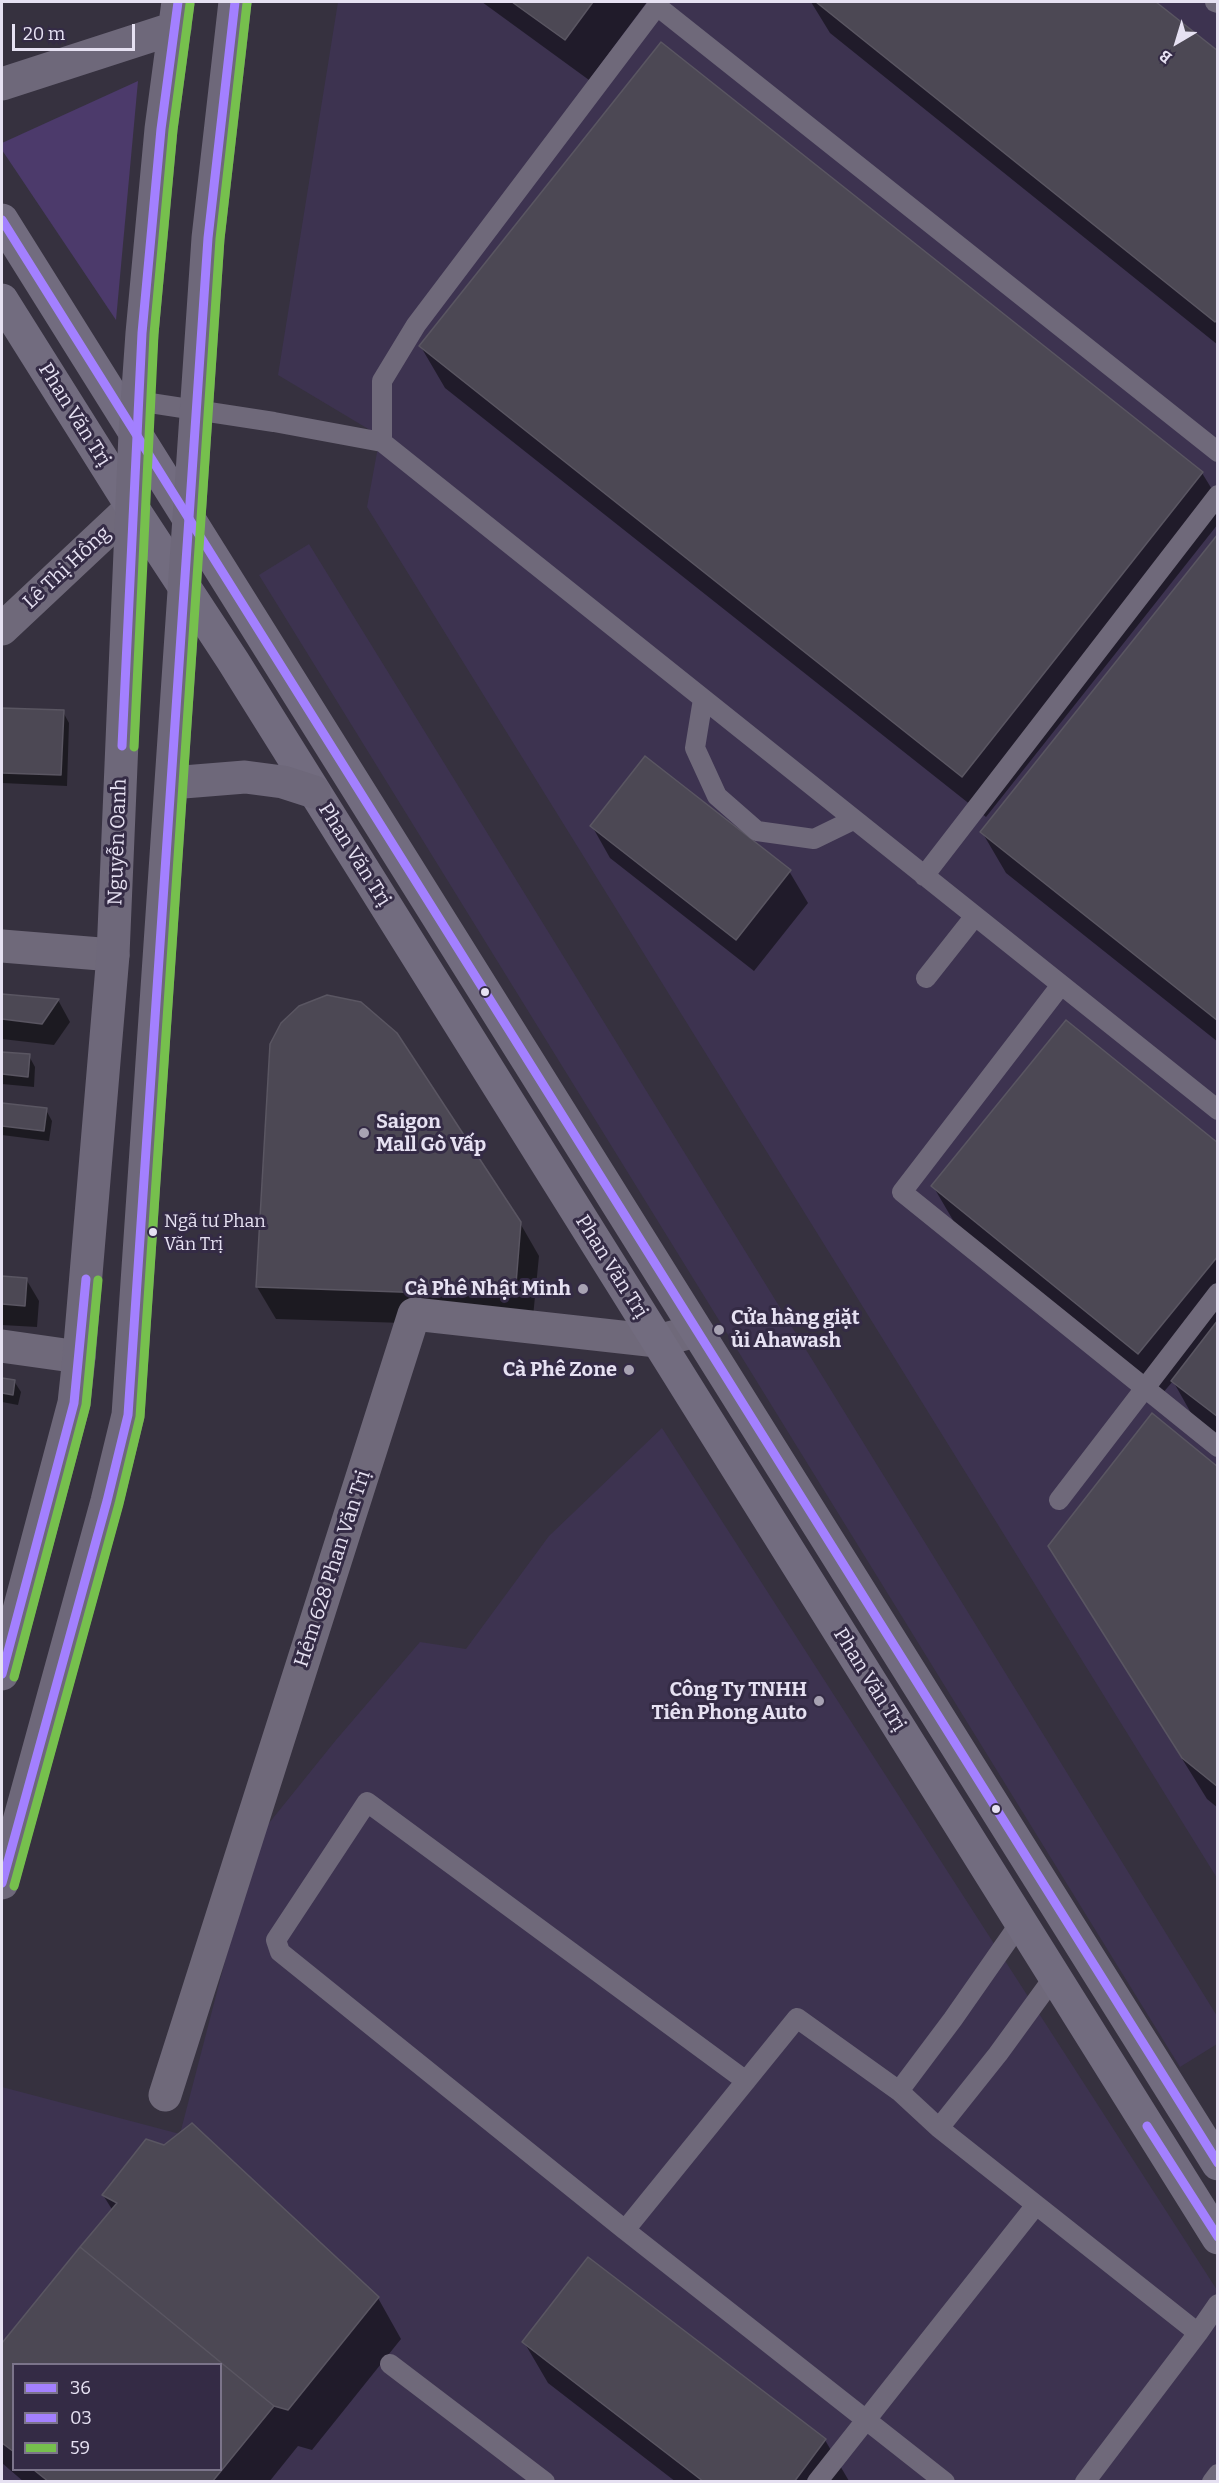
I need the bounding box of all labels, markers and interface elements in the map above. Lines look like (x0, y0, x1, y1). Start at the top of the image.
scale bar (15, 12, 138, 50)
north arrow (1147, 12, 1207, 72)
text: 20 m (23, 23, 65, 45)
text: B (1156, 46, 1176, 67)
street label: Phan Văn Trị (33, 359, 115, 471)
street label: Lê Thị Hồng (18, 522, 116, 614)
street label: Nguyễn Oanh (104, 778, 132, 906)
street label: Phan Văn Trị (313, 799, 395, 911)
unlabelled marker (479, 986, 491, 998)
place label: Saigon Mall Gò Vấp (376, 1110, 486, 1157)
marker: Saigon Mall Gò Vấp (357, 1126, 371, 1140)
place label: Ngã tư Phan Văn Trị (164, 1211, 266, 1254)
street label: Phan Văn Trị (570, 1211, 652, 1323)
marker: Ngã tư Phan Văn Trị (147, 1226, 159, 1238)
place label: Cà Phê Nhật Minh (404, 1277, 571, 1301)
marker: Cà Phê Nhật Minh (576, 1282, 590, 1296)
place label: Cửa hàng giặt ủi Ahawash (731, 1306, 860, 1353)
marker: Cửa hàng giặt ủi Ahawash (712, 1323, 726, 1337)
place label: Cà Phê Zone (503, 1358, 617, 1382)
marker: Cà Phê Zone (622, 1363, 636, 1377)
street label: Hẻm 628 Phan Văn Trị (290, 1468, 376, 1670)
street label: Phan Văn Trị (828, 1624, 910, 1736)
place label: Công Ty TNHH Tiên Phong Auto (651, 1678, 807, 1725)
marker: Công Ty TNHH Tiên Phong Auto (812, 1694, 826, 1708)
unlabelled marker (990, 1803, 1002, 1815)
legend (12, 2363, 222, 2471)
text: 36 (70, 2377, 91, 2399)
text: 03 (70, 2407, 92, 2429)
text: 59 (70, 2437, 90, 2459)

